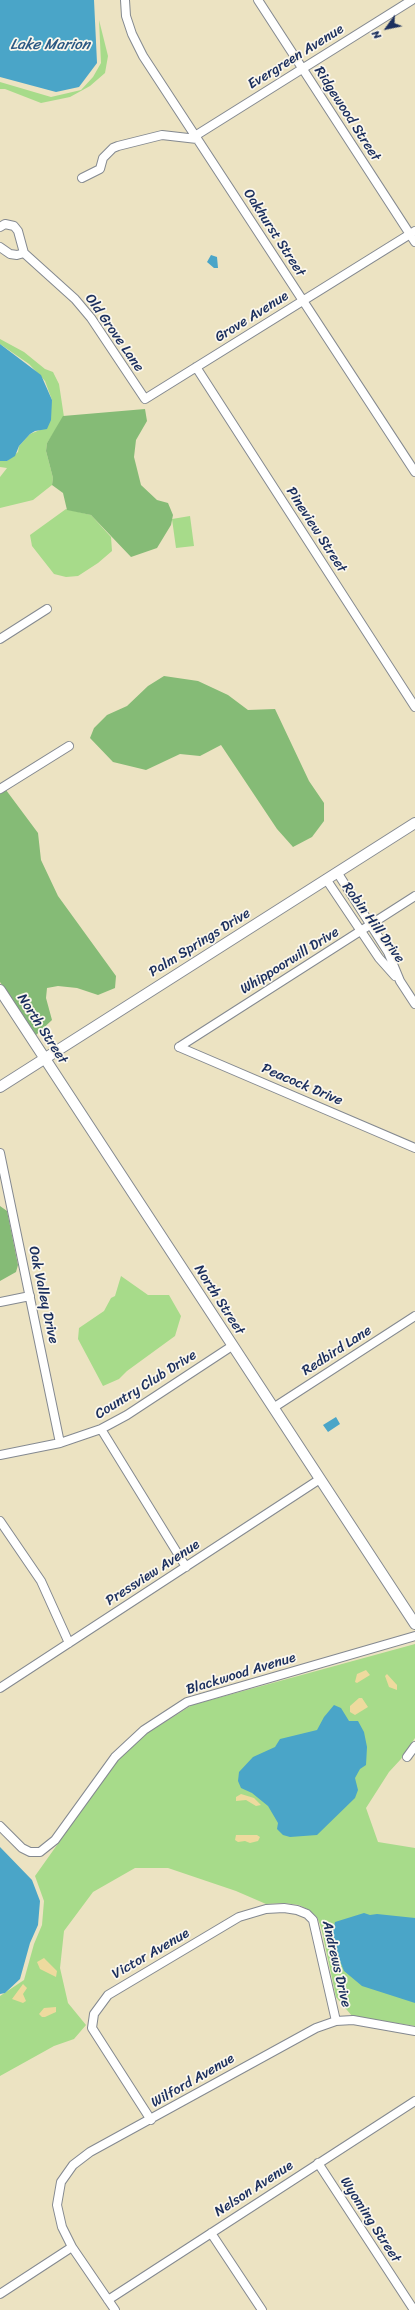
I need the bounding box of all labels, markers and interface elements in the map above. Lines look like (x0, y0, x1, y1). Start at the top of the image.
north arrow (367, 8, 407, 48)
street label: Evergreen Avenue (245, 21, 347, 93)
text: N (366, 26, 387, 43)
water label: Lake Marion (10, 36, 90, 54)
street label: Ridgewood Street (310, 64, 384, 164)
street label: Oakhurst Street (239, 186, 309, 280)
street label: Grove Avenue (212, 288, 292, 346)
street label: Old Grove Lane (81, 291, 147, 375)
street label: Pineview Street (282, 484, 350, 576)
street label: Robin Hill Drive (338, 879, 408, 967)
street label: Palm Springs Drive (146, 905, 254, 981)
street label: Whippoorwill Drive (237, 924, 343, 998)
street label: North Street (13, 991, 71, 1067)
street label: Peacock Drive (259, 1060, 345, 1110)
street label: Oak Valley Drive (24, 1245, 62, 1345)
street label: North Street (190, 1262, 248, 1338)
street label: Redbird Lane (299, 1322, 375, 1380)
street label: Country Club Drive (92, 1347, 200, 1423)
street label: Pressview Avenue (103, 1536, 203, 1610)
street label: Blackwood Avenue (184, 1649, 298, 1699)
street label: Andrews Drive (318, 1919, 354, 2009)
street label: Victor Avenue (109, 1925, 193, 1983)
street label: Wilford Avenue (148, 2050, 238, 2112)
street label: Nelson Avenue (212, 2157, 296, 2221)
street label: Wyoming Street (336, 2174, 404, 2266)

